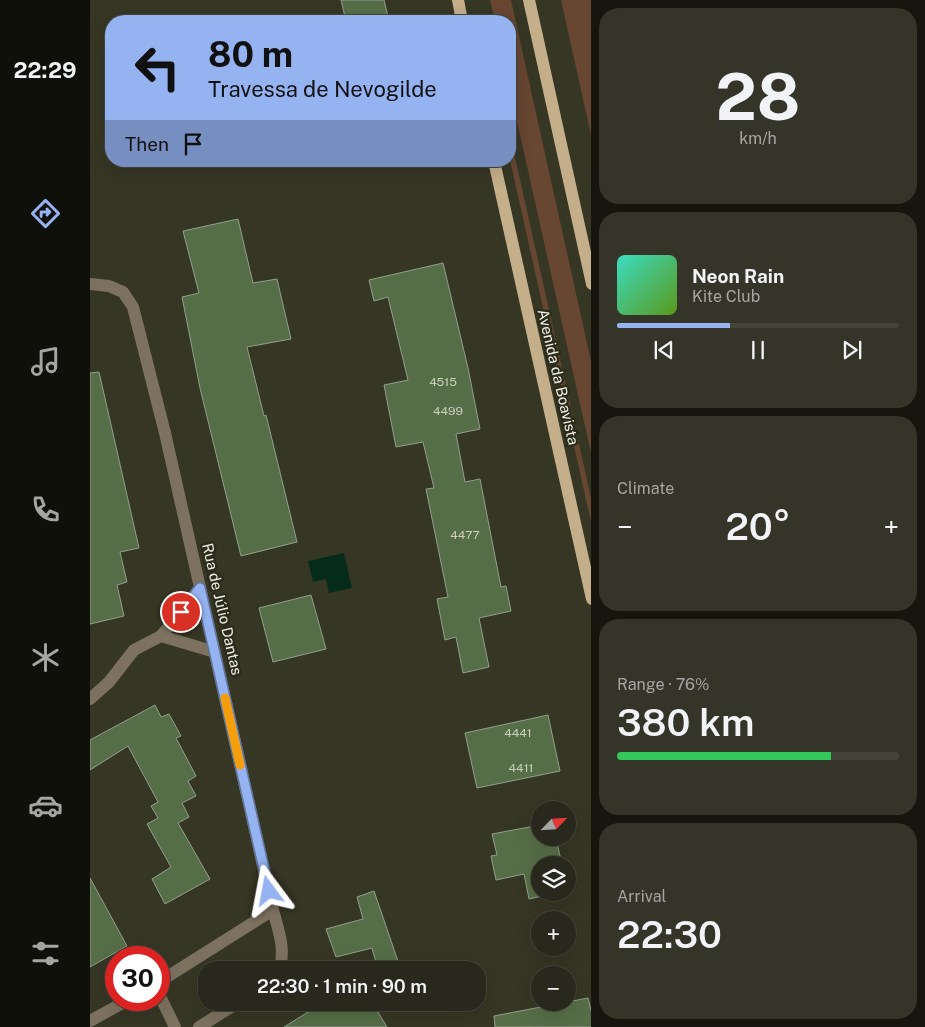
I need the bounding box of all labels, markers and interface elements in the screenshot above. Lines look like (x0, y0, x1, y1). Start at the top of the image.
text: 80 m (208, 34, 293, 75)
icon: left (125, 35, 190, 100)
text: 22:29 (14, 57, 76, 83)
text: 28 (716, 58, 800, 135)
text: Travessa de Nevogilde (208, 76, 437, 102)
text: km/h (739, 129, 777, 148)
icon: arrive (179, 130, 207, 158)
text: Then (125, 133, 169, 155)
icon: directions (28, 196, 63, 231)
text: Neon Rain (692, 265, 784, 287)
text: Kite Club (692, 287, 760, 306)
street label: Avenida da Boavista (535, 307, 582, 446)
icon: previous (650, 336, 678, 364)
icon: pause (744, 336, 772, 364)
icon: next (838, 336, 866, 364)
icon: music (28, 344, 63, 379)
house number: 4515 (429, 375, 457, 389)
house number: 4499 (433, 404, 463, 418)
text: Climate (617, 479, 674, 498)
icon: phone (28, 492, 63, 527)
text: 20° (725, 504, 791, 549)
text: − (617, 510, 633, 543)
text: + (883, 510, 899, 543)
house number: 4477 (450, 528, 480, 542)
street label: Rua de Júlio Dantas (199, 541, 246, 677)
pin (160, 591, 202, 633)
icon: arrive (167, 598, 195, 626)
icon: climate (28, 640, 63, 675)
text: Range · 76% (617, 675, 709, 694)
text: 380 km (617, 700, 754, 745)
house number: 4441 (504, 726, 532, 740)
house number: 4411 (509, 761, 533, 775)
icon: car (28, 788, 63, 823)
north arrow (531, 801, 576, 846)
map controls (531, 801, 576, 1011)
button: layers (531, 856, 576, 901)
position arrow (242, 864, 294, 916)
text: Arrival (617, 887, 666, 906)
button: + (531, 911, 576, 956)
text: 22:30 (617, 912, 722, 957)
icon: filters (28, 936, 63, 971)
speed limit sign: 30 (105, 946, 170, 1011)
button: − (531, 966, 576, 1011)
text: 22:30 · 1 min · 90 m (257, 975, 427, 997)

